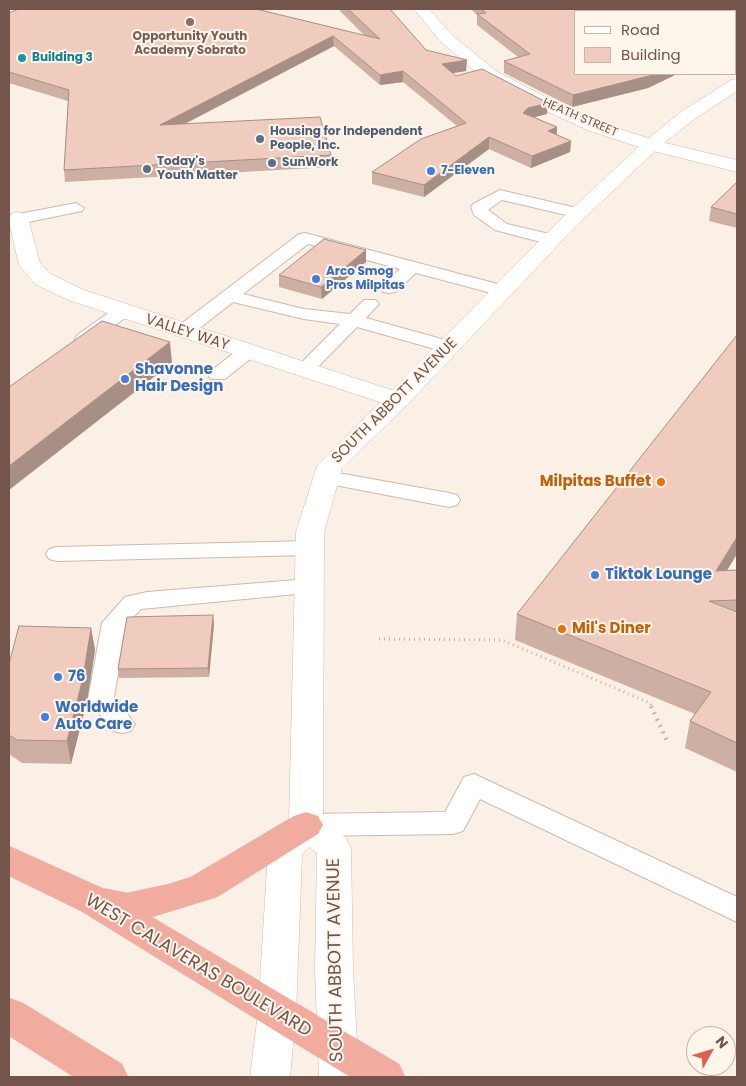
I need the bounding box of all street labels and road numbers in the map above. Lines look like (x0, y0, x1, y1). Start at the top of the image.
street label: HEATH STREET (540, 96, 620, 140)
street label: VALLEY WAY (143, 311, 231, 355)
street label: SOUTH ABBOTT AVENUE (329, 335, 461, 467)
street label: SOUTH ABBOTT AVENUE (323, 858, 349, 1062)
street label: WEST CALAVERAS BOULEVARD (81, 890, 315, 1042)

